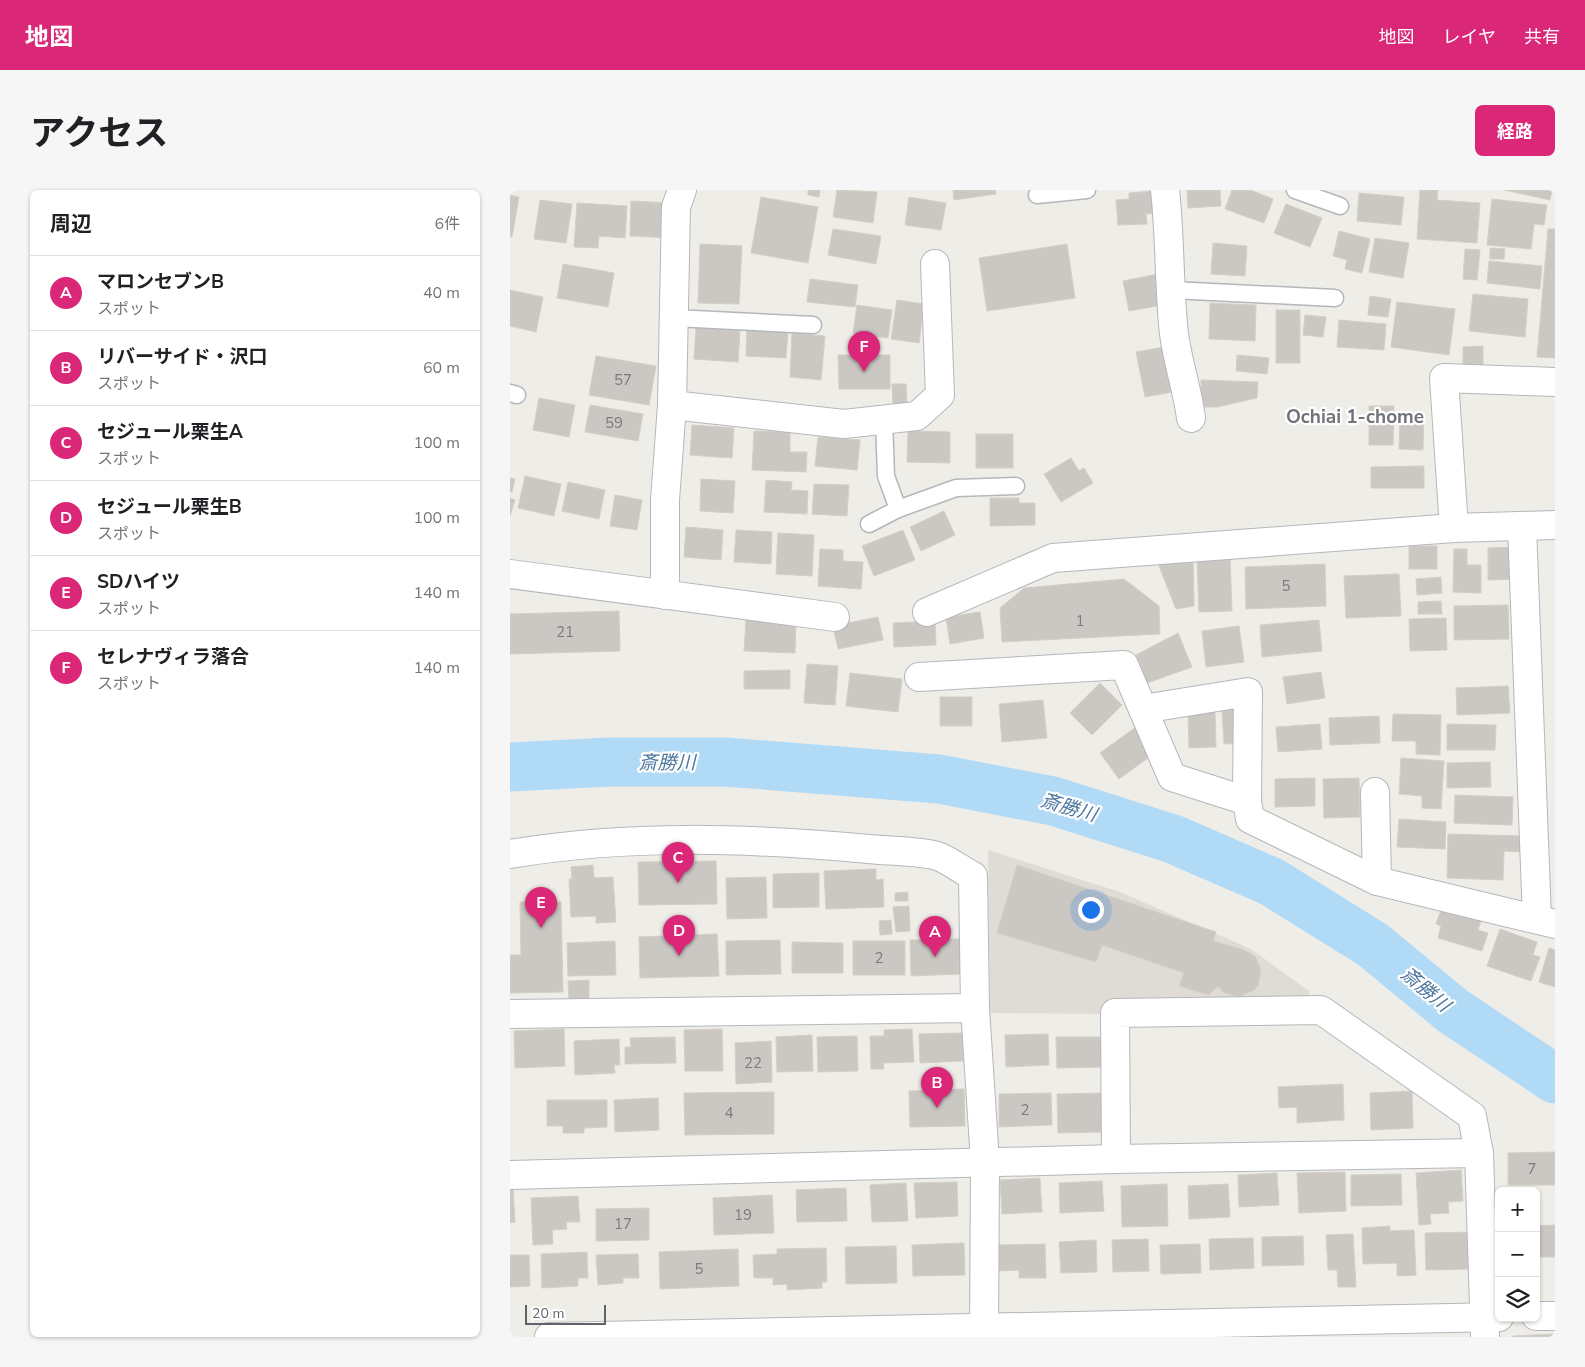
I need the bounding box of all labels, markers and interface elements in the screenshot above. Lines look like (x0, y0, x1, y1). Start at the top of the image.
text: 地図 (25, 21, 73, 53)
text: 地図 (1379, 25, 1415, 49)
text: レイヤ (1443, 25, 1496, 49)
text: 共有 (1524, 25, 1560, 49)
button: 経路 (1475, 105, 1555, 156)
text: アクセス (30, 110, 168, 157)
text: 周辺 (50, 210, 92, 238)
text: 6件 (434, 213, 460, 235)
text: マロンセブンB (97, 269, 224, 295)
text: A (60, 282, 72, 304)
text: 40 m (423, 282, 460, 304)
text: スポット (97, 298, 161, 320)
pin: F (848, 331, 880, 372)
text: リバーサイド・沢口 (97, 344, 268, 370)
text: B (60, 357, 72, 379)
text: 60 m (423, 357, 460, 379)
house number: 57 (614, 370, 632, 390)
text: スポット (97, 373, 161, 395)
district label: Ochiai 1-chome (1286, 404, 1424, 430)
house number: 59 (605, 413, 623, 433)
text: セジュール栗生A (97, 419, 243, 445)
text: C (61, 432, 71, 454)
text: 100 m (413, 432, 460, 454)
text: スポット (97, 448, 161, 470)
text: セジュール栗生B (97, 494, 242, 520)
text: D (60, 507, 72, 529)
text: 100 m (413, 507, 460, 529)
text: スポット (97, 523, 161, 545)
text: SDハイツ (97, 569, 180, 595)
house number: 5 (1281, 576, 1291, 596)
text: E (61, 582, 71, 604)
text: 140 m (413, 582, 460, 604)
text: スポット (97, 598, 161, 620)
house number: 1 (1075, 611, 1085, 631)
house number: 21 (556, 622, 574, 642)
text: セレナヴィラ落合 (97, 644, 249, 670)
text: F (62, 657, 71, 679)
text: 140 m (413, 657, 460, 679)
text: スポット (97, 673, 161, 695)
water label: 斎勝川 (638, 750, 697, 776)
water label: 斎勝川 (1038, 788, 1102, 829)
pin: C (662, 842, 694, 883)
pin: E (525, 887, 557, 928)
your location (1078, 897, 1104, 923)
pin: D (663, 915, 695, 956)
pin: A (919, 916, 951, 957)
house number: 2 (874, 948, 884, 968)
water label: 斎勝川 (1395, 961, 1457, 1019)
house number: 22 (744, 1053, 762, 1073)
pin: B (921, 1067, 953, 1108)
house number: 2 (1020, 1100, 1030, 1120)
house number: 4 (724, 1103, 734, 1123)
house number: 7 (1527, 1159, 1537, 1179)
map controls (1495, 1187, 1540, 1322)
button: + (1495, 1187, 1540, 1232)
house number: 19 (734, 1205, 752, 1225)
house number: 17 (614, 1214, 632, 1234)
button: − (1495, 1232, 1540, 1277)
house number: 5 (694, 1259, 704, 1279)
button: layers (1495, 1277, 1540, 1322)
scale bar (525, 1302, 606, 1325)
text: 20 m (532, 1304, 564, 1323)

